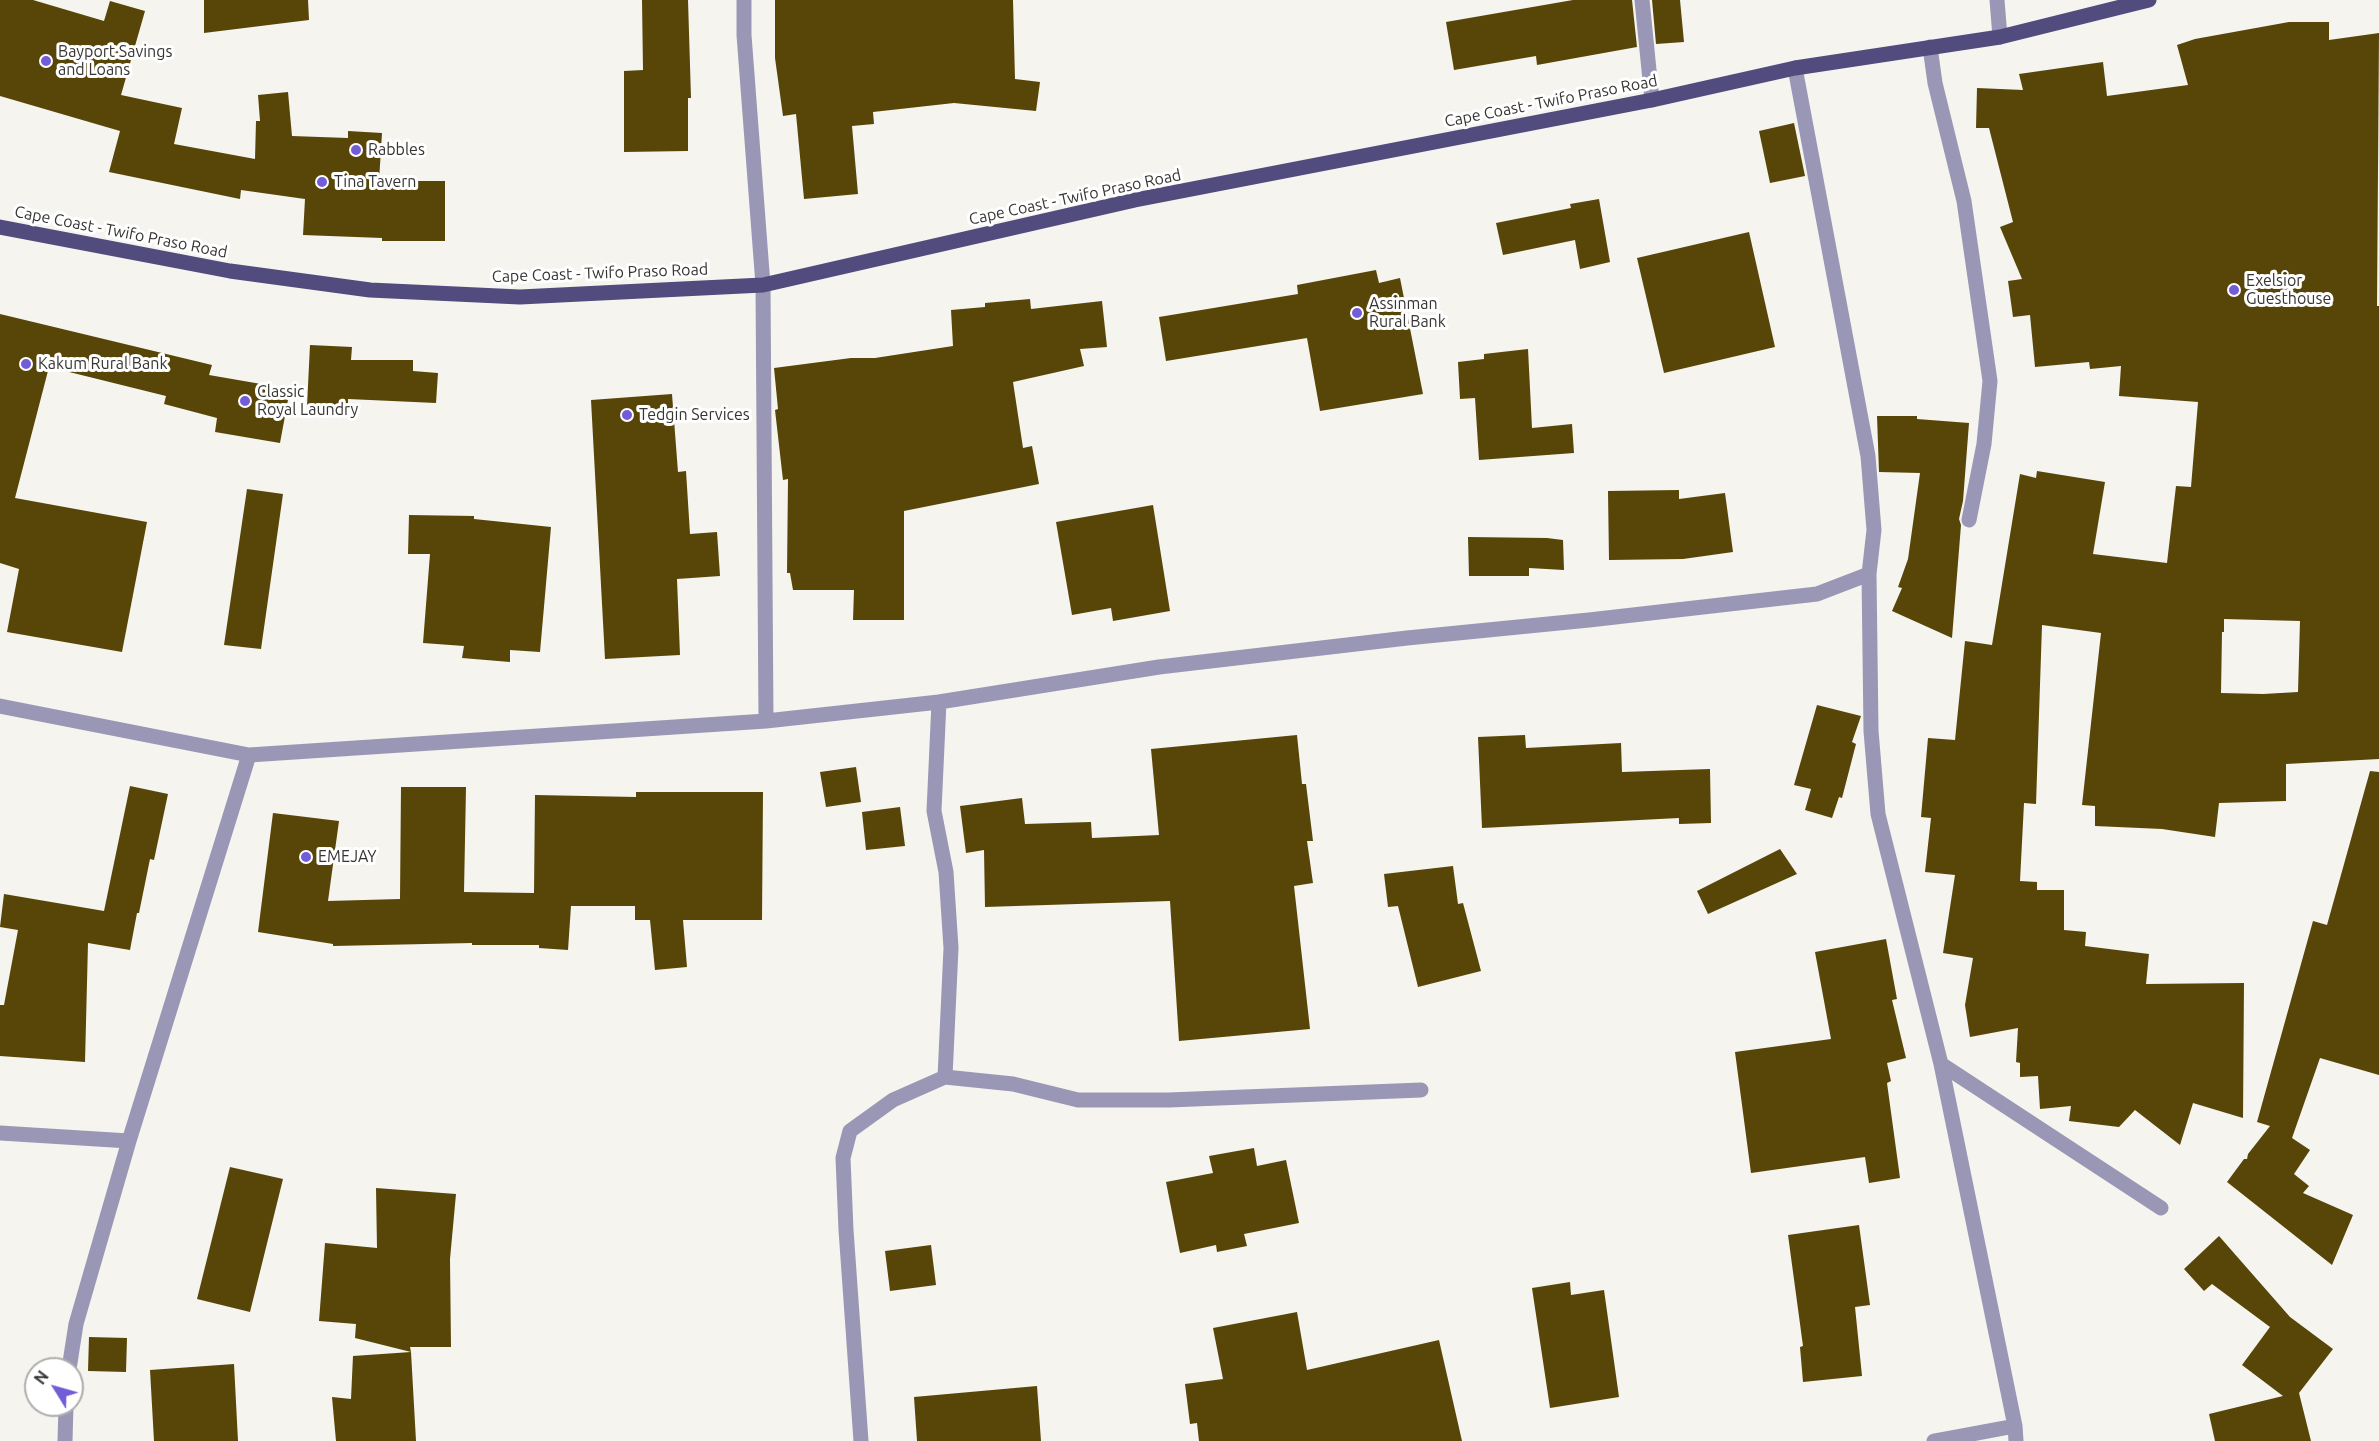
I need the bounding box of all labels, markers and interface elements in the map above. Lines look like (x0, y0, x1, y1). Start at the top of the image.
place label: Bayport Savings and Loans (58, 42, 172, 80)
marker: Bayport Savings and Loans (39, 54, 53, 68)
street label: Cape Coast - Twifo Praso Road (1443, 71, 1659, 131)
place label: Rabbles (368, 140, 425, 160)
marker: Rabbles (349, 143, 363, 157)
street label: Cape Coast - Twifo Praso Road (967, 165, 1183, 229)
place label: Tina Tavern (334, 172, 416, 192)
marker: Tina Tavern (315, 175, 329, 189)
street label: Cape Coast - Twifo Praso Road (13, 202, 229, 262)
street label: Cape Coast - Twifo Praso Road (492, 260, 708, 286)
place label: Exelsior Guesthouse (2246, 271, 2331, 309)
marker: Exelsior Guesthouse (2227, 283, 2241, 297)
place label: Assinman Rural Bank (1369, 294, 1446, 332)
marker: Assinman Rural Bank (1350, 306, 1364, 320)
place label: Kakum Rural Bank (38, 354, 167, 374)
marker: Kakum Rural Bank (19, 357, 33, 371)
place label: Classic Royal Laundry (257, 382, 358, 420)
marker: Classic Royal Laundry (238, 394, 252, 408)
place label: Tedgin Services (639, 405, 750, 425)
marker: Tedgin Services (620, 408, 634, 422)
place label: EMEJAY (318, 847, 377, 867)
marker: EMEJAY (299, 850, 313, 864)
north arrow (24, 1357, 84, 1417)
text: N (30, 1367, 52, 1388)

